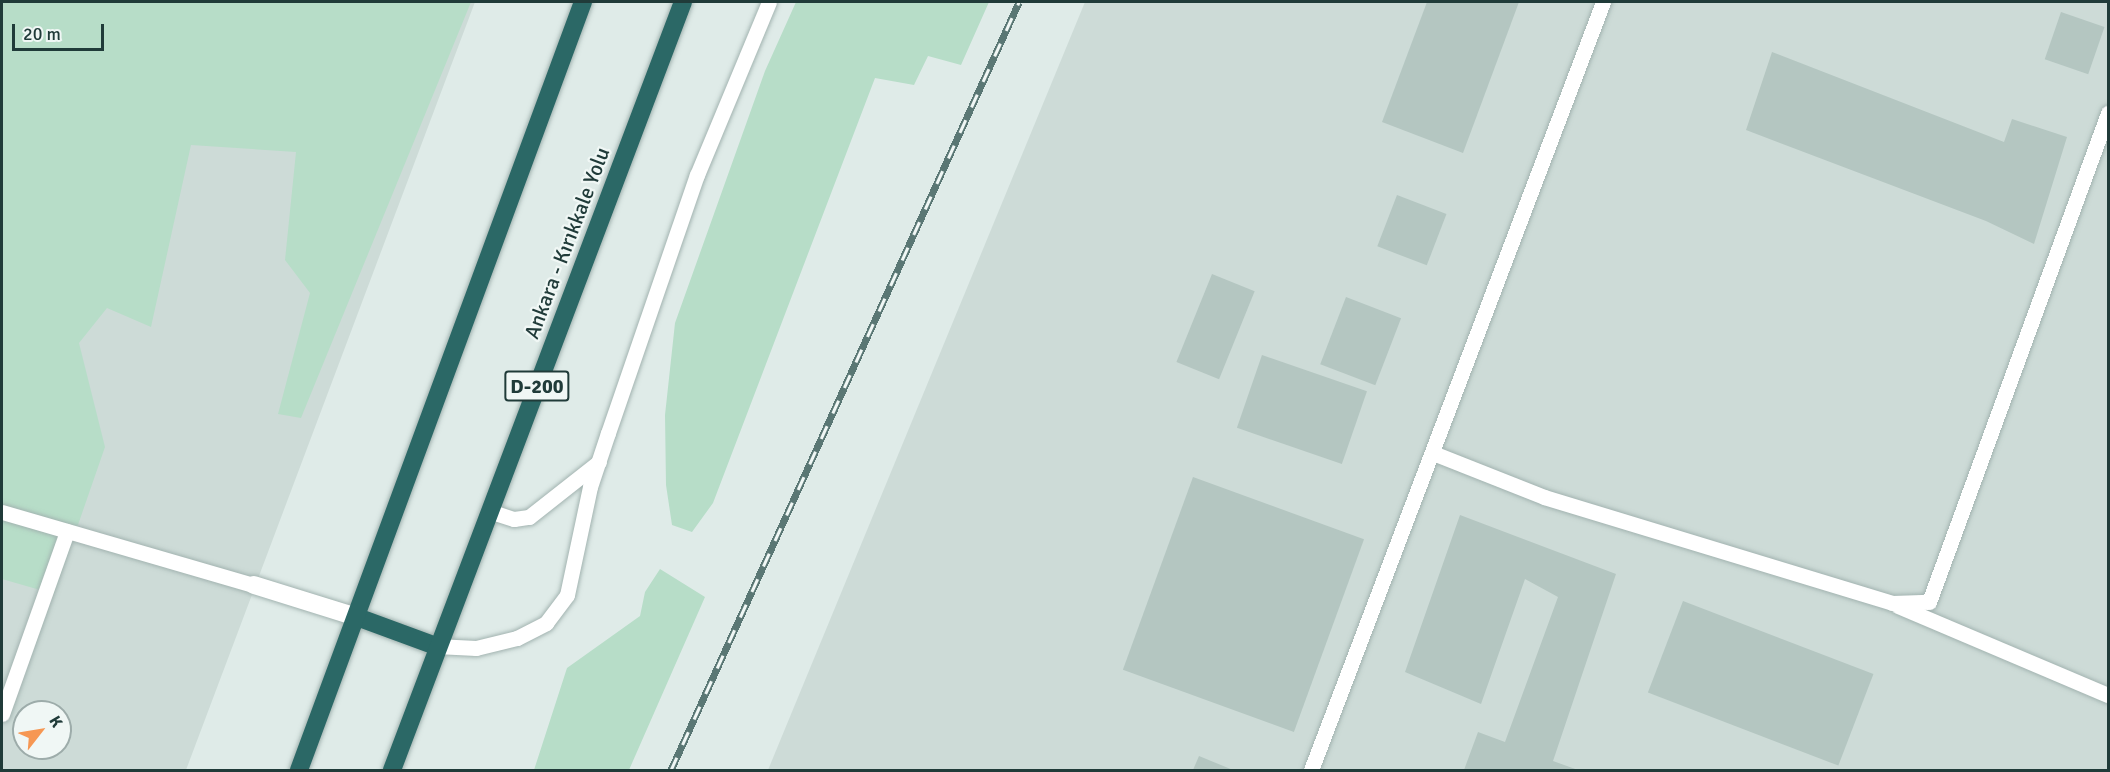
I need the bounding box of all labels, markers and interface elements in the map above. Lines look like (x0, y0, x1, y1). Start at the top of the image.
scale bar (15, 12, 106, 50)
text: 20 m (23, 23, 61, 45)
street label: Ankara - Kırıkkale Yolu (519, 144, 615, 342)
road number: D-200 (504, 369, 570, 403)
north arrow (12, 700, 72, 760)
text: K (45, 712, 67, 731)

